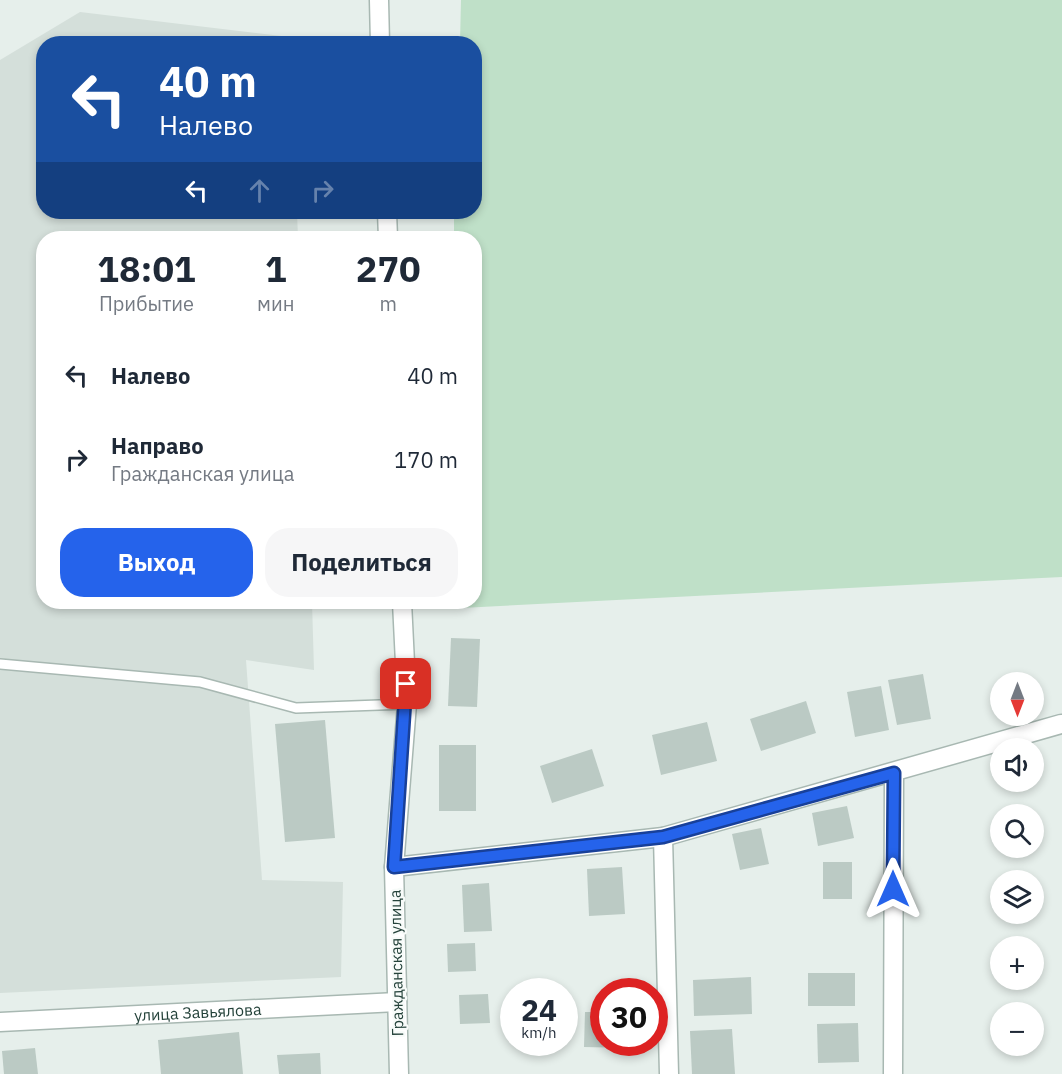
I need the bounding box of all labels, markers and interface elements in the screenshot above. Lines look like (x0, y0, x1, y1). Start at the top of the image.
text: 40 m (159, 54, 257, 109)
icon: left (60, 60, 138, 138)
text: Налево (159, 107, 253, 142)
icon: left (180, 174, 213, 207)
icon: ahead (243, 174, 276, 207)
icon: right (306, 174, 339, 207)
text: 18:01 (97, 245, 196, 292)
text: 1 (265, 245, 287, 292)
text: 270 (356, 245, 421, 292)
text: Прибытие (99, 290, 194, 317)
text: мин (257, 290, 294, 317)
text: m (379, 290, 397, 317)
icon: left (60, 359, 93, 392)
text: Налево (111, 361, 190, 390)
text: 40 m (407, 361, 458, 390)
text: Направо (111, 431, 204, 460)
icon: right (60, 443, 93, 476)
text: 170 m (394, 445, 458, 474)
text: Гражданская улица (111, 460, 295, 487)
button: Выход (60, 528, 253, 597)
button: Поделиться (265, 528, 458, 597)
pin (380, 658, 431, 709)
icon: arrive (389, 667, 422, 700)
north arrow (990, 672, 1044, 726)
map controls (990, 672, 1044, 1056)
button: sound (990, 738, 1044, 792)
button: search (990, 804, 1044, 858)
position arrow (861, 857, 925, 921)
button: layers (990, 870, 1044, 924)
street label: Гражданская улица (385, 889, 407, 1037)
button: + (990, 936, 1044, 990)
speed limit sign: 30 (590, 978, 668, 1056)
text: 24 (521, 990, 557, 1029)
street label: улица Завьялова (134, 999, 262, 1025)
button: − (990, 1002, 1044, 1056)
text: km/h (521, 1023, 557, 1042)

